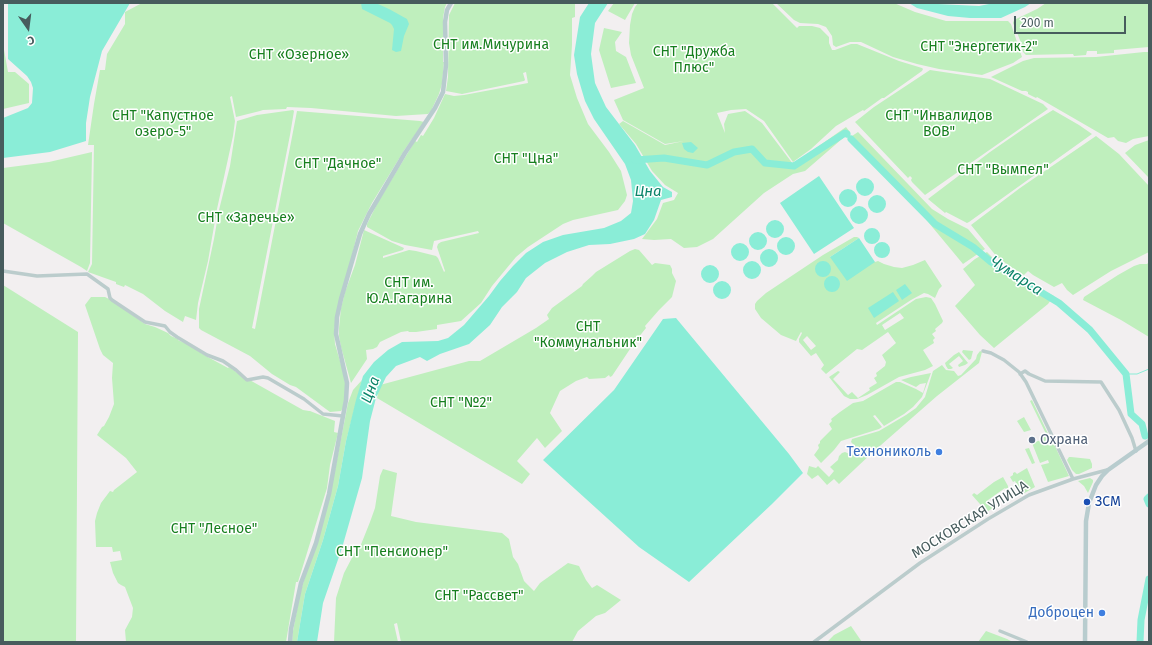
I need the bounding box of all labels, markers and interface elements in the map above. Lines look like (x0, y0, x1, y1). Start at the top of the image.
north arrow (8, 8, 48, 48)
scale bar (1016, 8, 1128, 34)
text: 200 m (1021, 16, 1054, 30)
text: С (26, 33, 36, 47)
park label: СНТ им.Мичурина (433, 37, 549, 53)
park label: СНТ "Энергетик-2" (920, 39, 1038, 55)
park label: СНТ "Дружба Плюс" (653, 44, 735, 76)
park label: СНТ «Озерное» (249, 47, 349, 63)
park label: СНТ "Капустное озеро-5" (112, 108, 214, 140)
park label: СНТ "Инвалидов ВОВ" (885, 108, 993, 140)
park label: СНТ "Цна" (494, 151, 558, 167)
park label: СНТ "Дачное" (295, 156, 381, 172)
park label: СНТ "Вымпел" (957, 162, 1049, 178)
water label: Цна (634, 183, 662, 201)
park label: СНТ «Заречье» (197, 210, 295, 226)
water label: Чумарса (986, 252, 1046, 300)
park label: СНТ им. Ю.А.Гагарина (366, 275, 452, 308)
park label: СНТ "Коммунальник" (534, 319, 642, 352)
water label: Цна (358, 374, 384, 406)
park label: СНТ "№2" (430, 395, 492, 411)
place label: Охрана (1040, 432, 1088, 448)
marker: Охрана (1027, 435, 1037, 445)
place label: Технониколь (847, 444, 931, 460)
marker: Технониколь (934, 447, 944, 457)
street label: МОСКОВСКАЯ УЛИЦА (909, 477, 1031, 563)
place label: ЗСМ (1095, 494, 1121, 510)
marker: ЗСМ (1082, 497, 1092, 507)
park label: СНТ "Лесное" (171, 521, 257, 537)
park label: СНТ "Пенсионер" (336, 544, 448, 560)
park label: СНТ "Рассвет" (434, 588, 524, 604)
place label: Доброцен (1029, 605, 1094, 621)
marker: Доброцен (1097, 608, 1107, 618)

